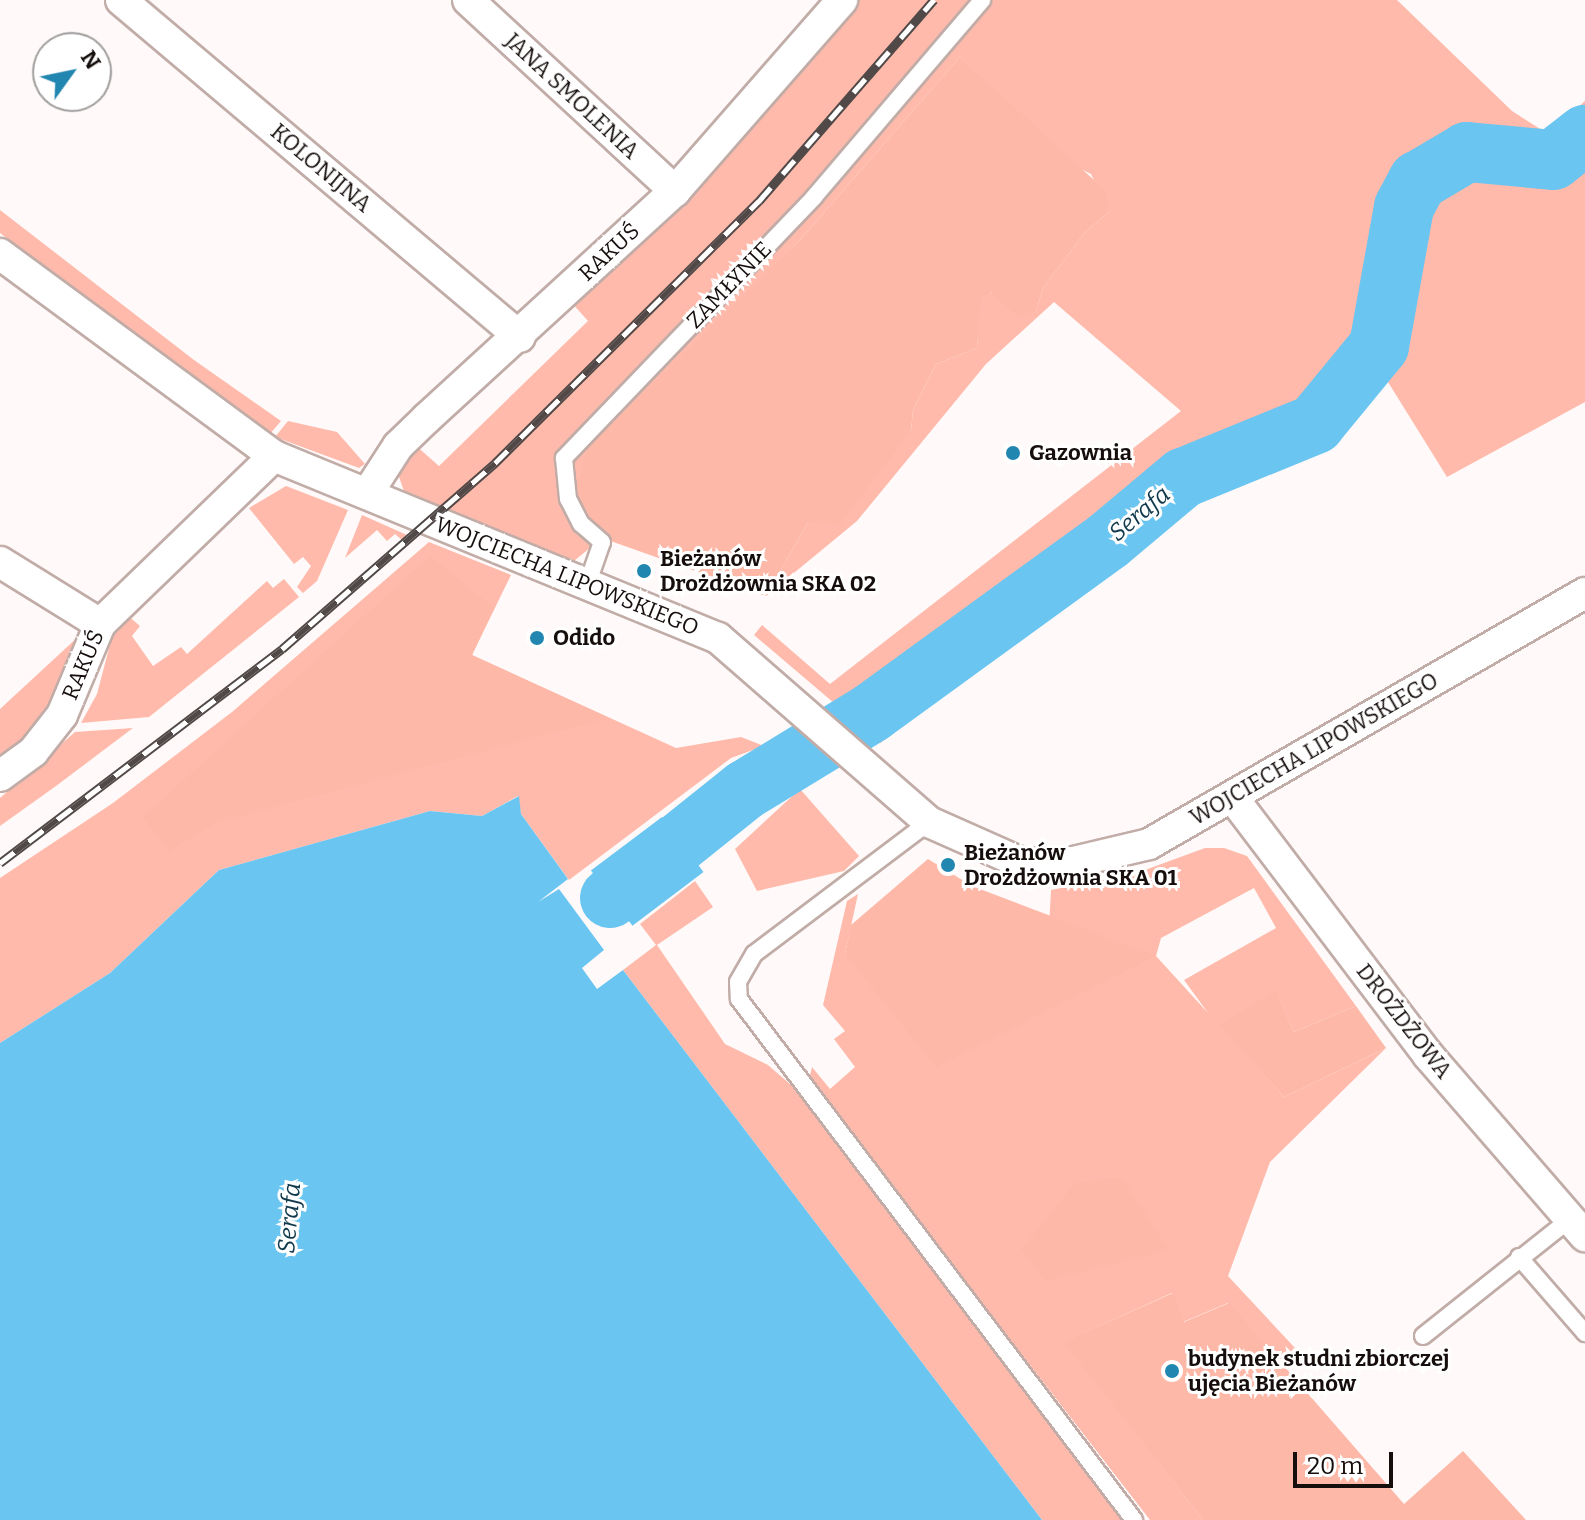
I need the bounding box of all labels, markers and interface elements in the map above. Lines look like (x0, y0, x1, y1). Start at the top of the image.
street label: JANA SMOLENIA (500, 28, 644, 164)
north arrow (32, 32, 112, 112)
text: N (75, 45, 107, 74)
street label: KOLONIJNA (265, 118, 377, 218)
street label: RAKUŚ (573, 217, 645, 287)
street label: ZAMŁYNIE (681, 236, 777, 334)
place label: Gazownia (1029, 440, 1132, 466)
marker: Gazownia (1004, 444, 1022, 462)
water label: Serafa (1104, 480, 1176, 548)
street label: WOJCIECHA LIPOWSKIEGO (431, 511, 703, 641)
place label: Bieżanów Drożdżownia SKA 02 (660, 545, 876, 596)
marker: Bieżanów Drożdżownia SKA 02 (635, 562, 653, 580)
place label: Odido (553, 625, 615, 651)
street label: RAKUŚ (57, 626, 109, 704)
marker: Odido (528, 629, 546, 647)
street label: WOJCIECHA LIPOWSKIEGO (1185, 667, 1443, 831)
place label: Bieżanów Drożdżownia SKA 01 (964, 839, 1177, 890)
marker: Bieżanów Drożdżownia SKA 01 (939, 856, 957, 874)
street label: DROŻDŻOWA (1351, 958, 1457, 1084)
water label: Serafa (273, 1181, 307, 1255)
place label: budynek studni zbiorczej ujęcia Bieżanów (1188, 1345, 1449, 1396)
marker: budynek studni zbiorczej ujęcia Bieżanów (1163, 1362, 1181, 1380)
scale bar (1297, 1436, 1397, 1486)
text: 20 m (1307, 1452, 1363, 1480)

